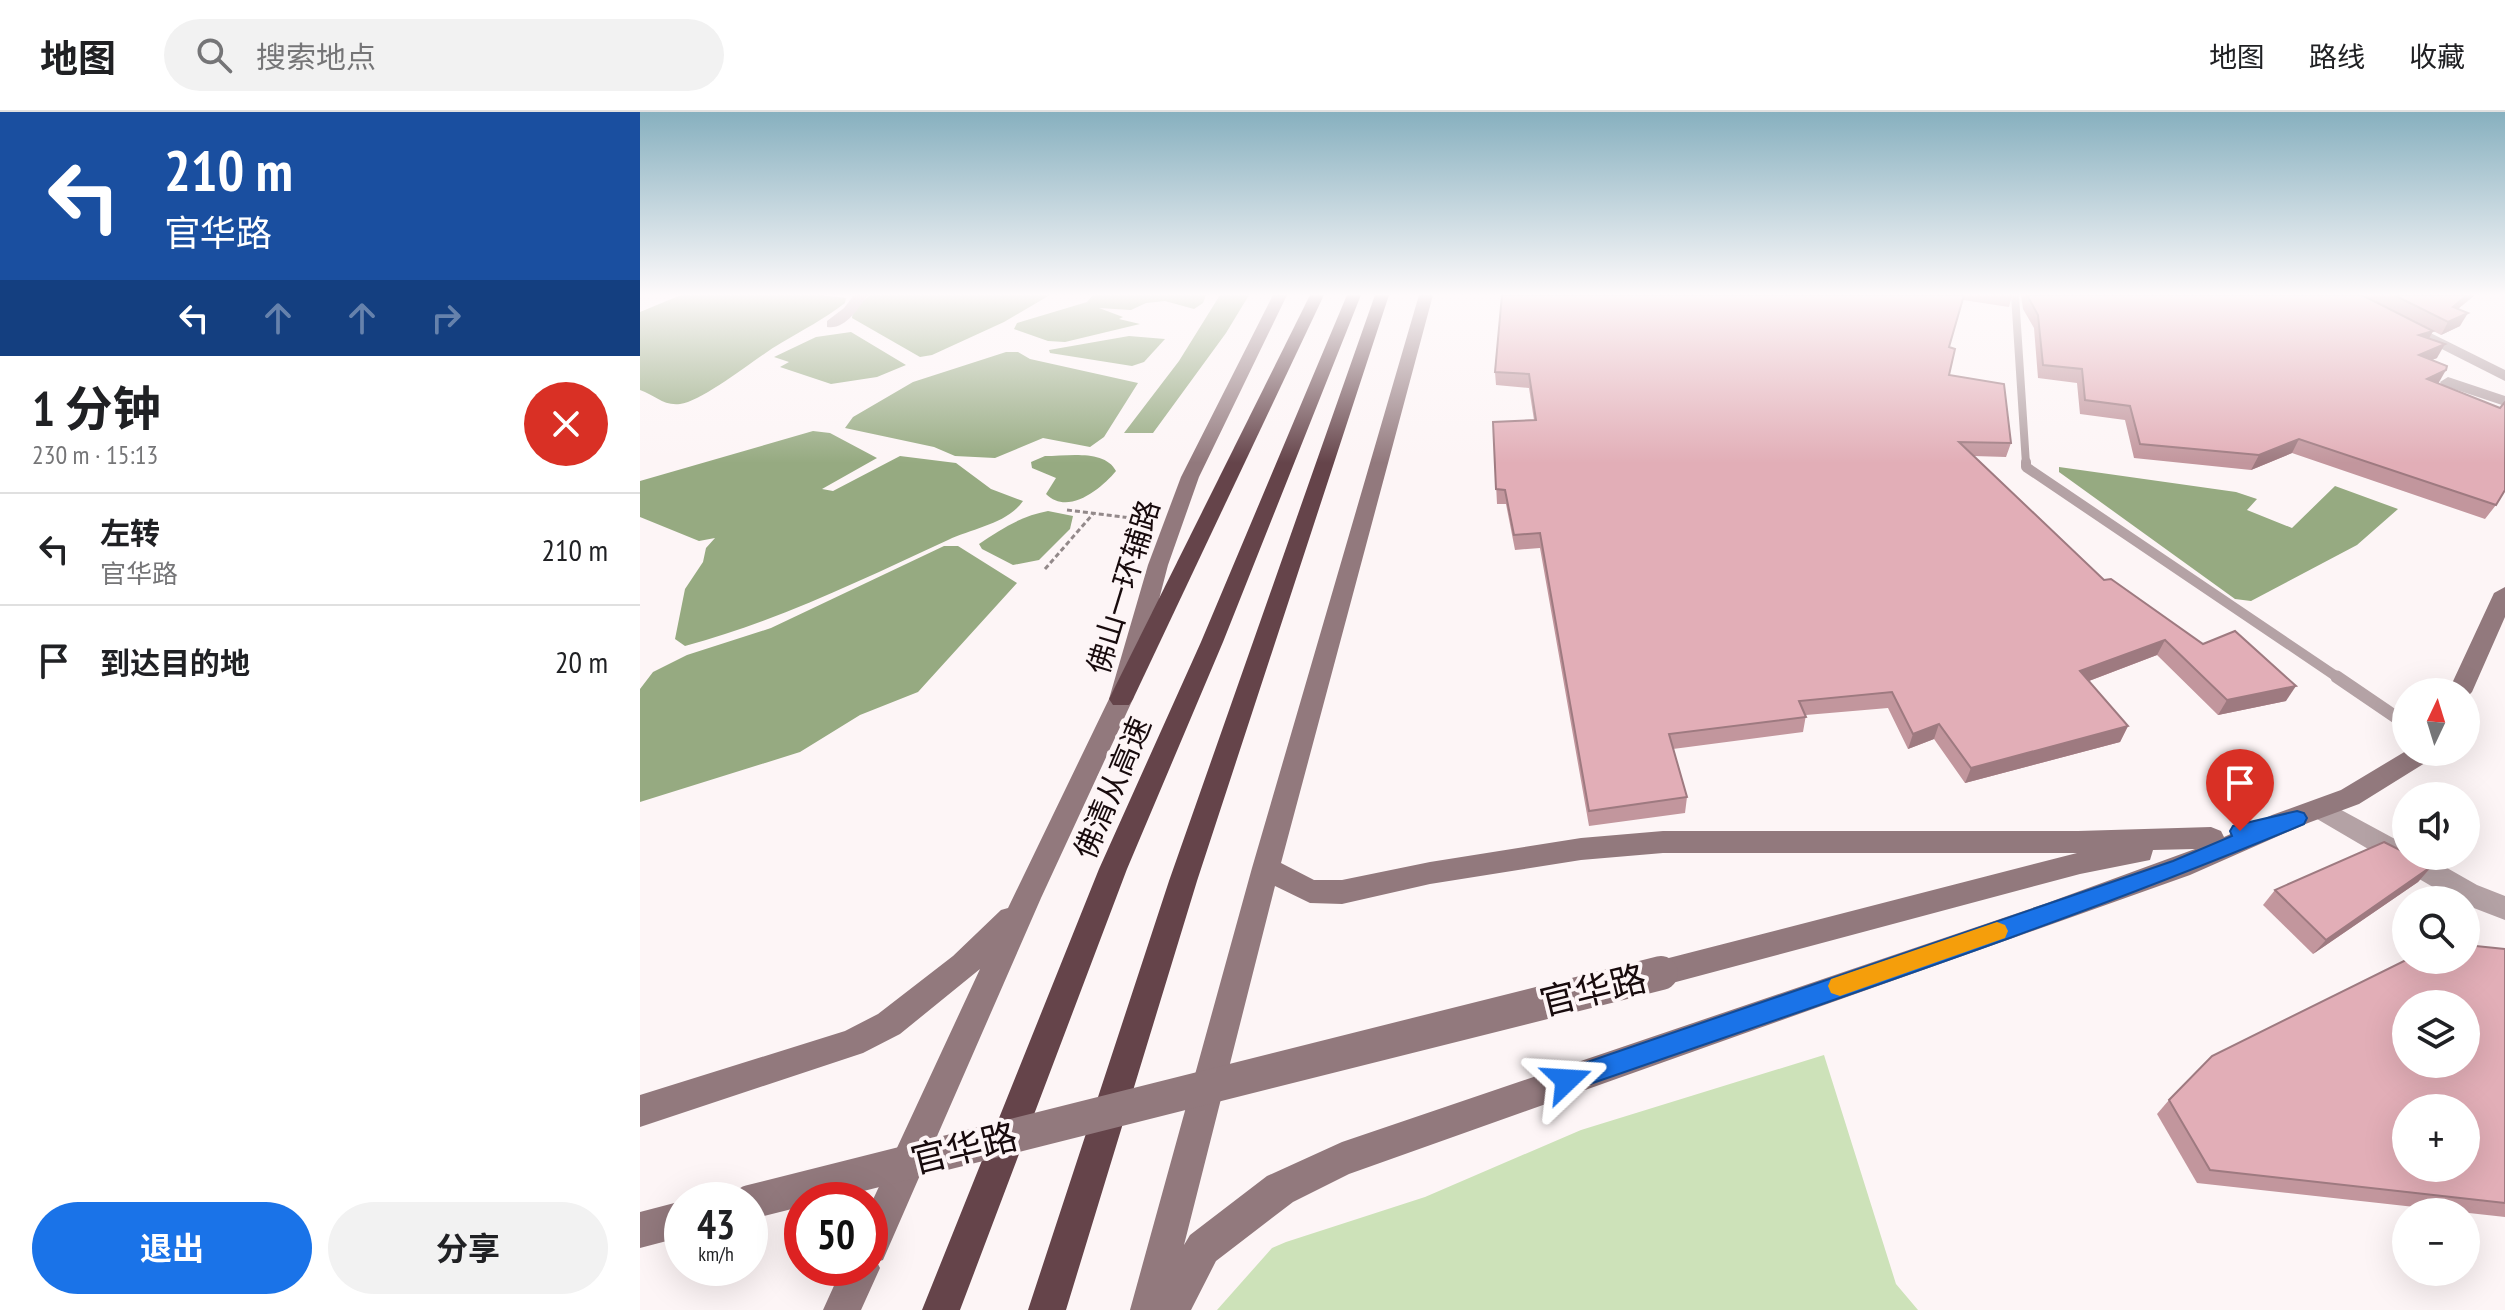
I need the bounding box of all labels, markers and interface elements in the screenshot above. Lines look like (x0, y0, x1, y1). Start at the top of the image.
search box (164, 19, 724, 91)
text: 地图 (40, 33, 116, 82)
icon: search (192, 33, 236, 77)
text: 搜索地点 (256, 37, 376, 76)
text: 地图 (2209, 38, 2265, 75)
text: 路线 (2309, 38, 2365, 75)
text: 收藏 (2409, 38, 2465, 75)
text: 210 m (164, 134, 293, 206)
icon: left (32, 144, 136, 248)
text: 官华路 (164, 209, 272, 256)
icon: left (172, 296, 216, 340)
icon: ahead (256, 296, 300, 340)
icon: ahead (340, 296, 384, 340)
icon: right (424, 296, 468, 340)
text: 1 分钟 (32, 377, 161, 439)
button: close (524, 382, 608, 466)
text: 230 m · 15:13 (32, 438, 158, 471)
street label: 佛山一环辅路 (1078, 495, 1168, 678)
text: 左转 (100, 513, 160, 552)
icon: left (32, 527, 76, 571)
text: 210 m (542, 530, 608, 569)
text: 官华路 (100, 557, 178, 590)
icon: arrive (32, 639, 76, 683)
text: 20 m (555, 642, 608, 681)
text: 到达目的地 (100, 643, 250, 682)
north arrow (2392, 678, 2480, 766)
map controls (2392, 678, 2480, 1286)
street label: 佛清从高速 (1064, 711, 1159, 864)
pin (2206, 749, 2274, 831)
icon: arrive (2218, 761, 2262, 805)
button: sound (2392, 782, 2480, 870)
button: search (2392, 886, 2480, 974)
street label: 官华路 (1535, 954, 1651, 1025)
button: layers (2392, 990, 2480, 1078)
position arrow (1525, 1038, 1609, 1122)
button: + (2392, 1094, 2480, 1182)
street label: 官华路 (906, 1112, 1022, 1183)
speed limit sign: 50 (784, 1182, 888, 1286)
text: 43 (697, 1198, 735, 1250)
button: − (2392, 1198, 2480, 1286)
button: 退出 (32, 1202, 312, 1294)
button: 分享 (328, 1202, 608, 1294)
text: km/h (698, 1241, 734, 1267)

